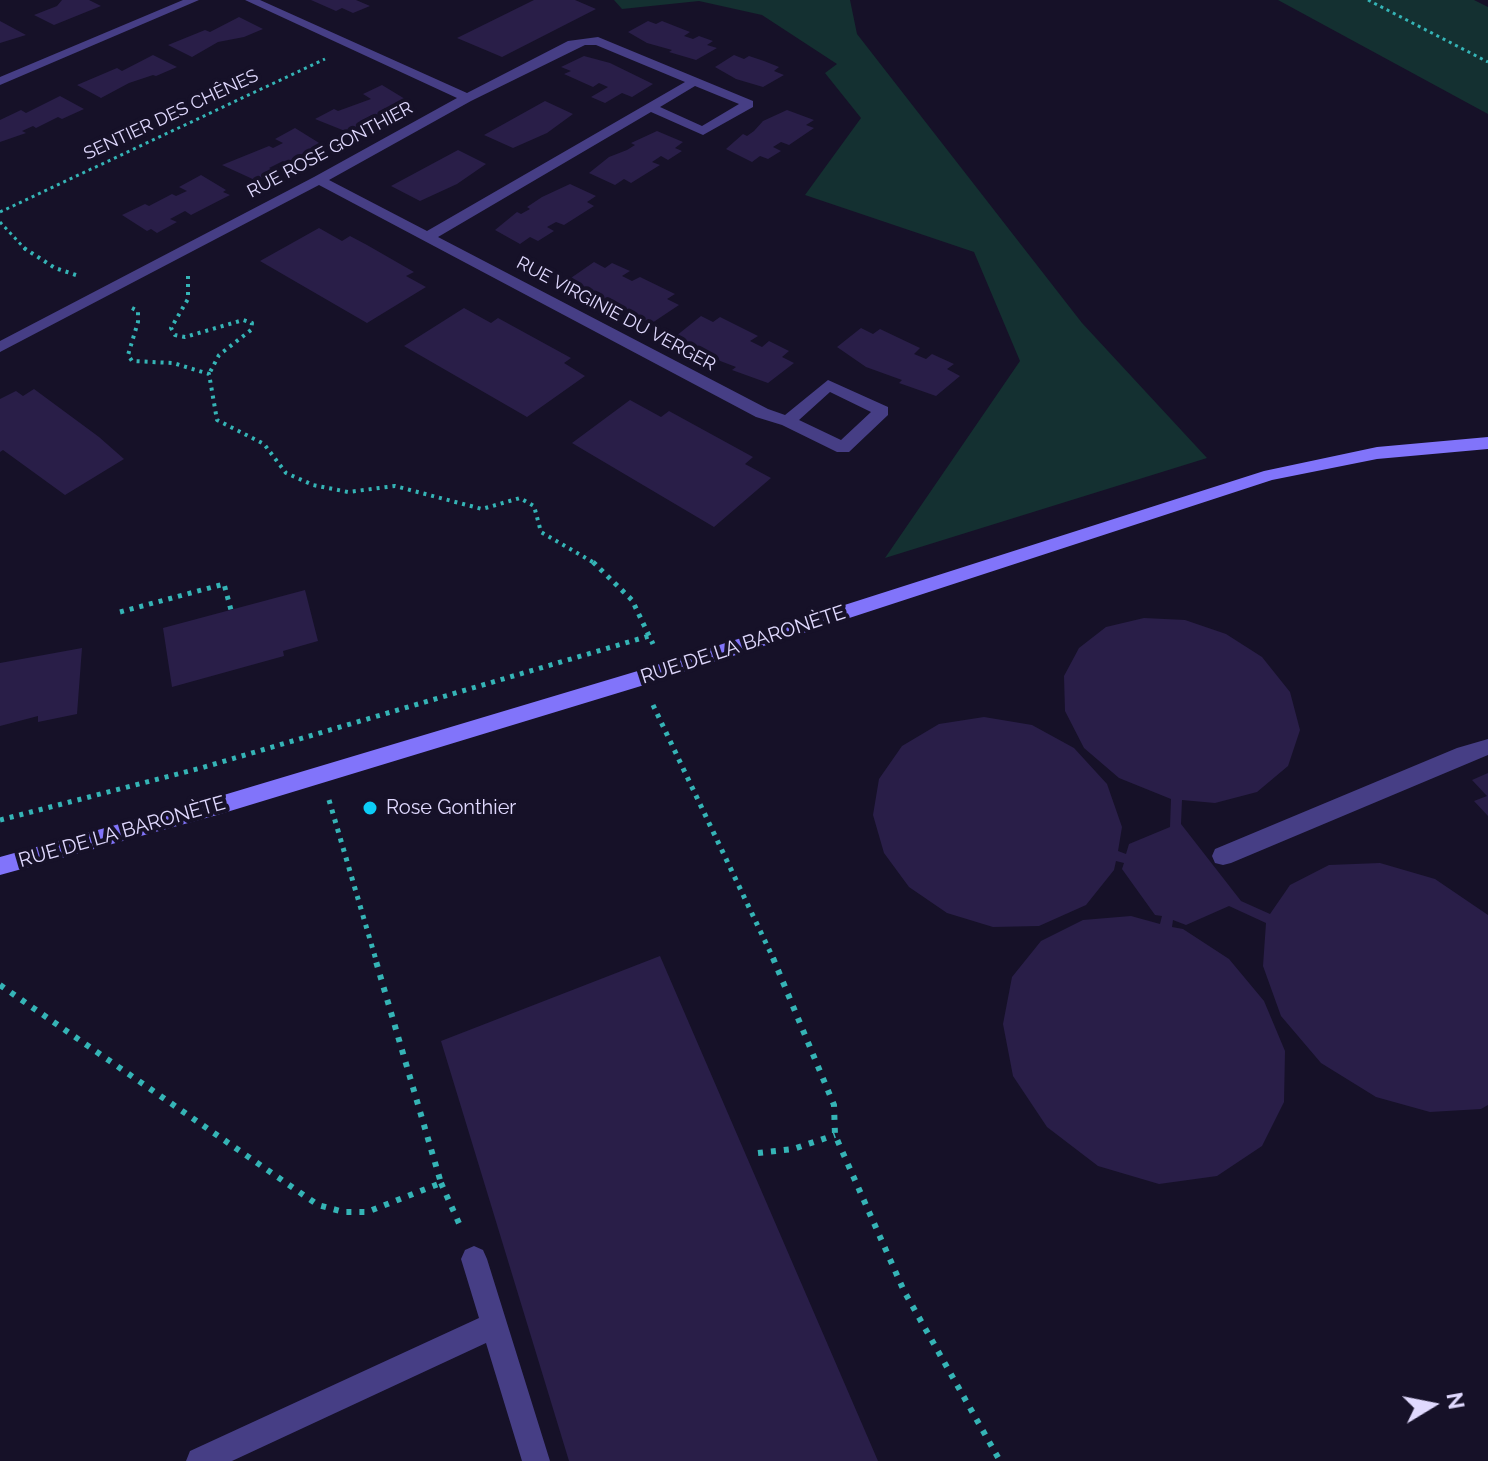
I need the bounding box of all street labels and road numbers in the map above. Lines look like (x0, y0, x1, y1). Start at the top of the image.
street label: SENTIER DES CHÊNES (80, 65, 262, 165)
street label: RUE ROSE GONTHIER (244, 97, 416, 203)
street label: RUE VIRGINIE DU VERGER (513, 252, 719, 376)
street label: RUE DE LA BARONÈTE (638, 601, 848, 689)
street label: RUE DE LA BARONÈTE (16, 791, 228, 873)

